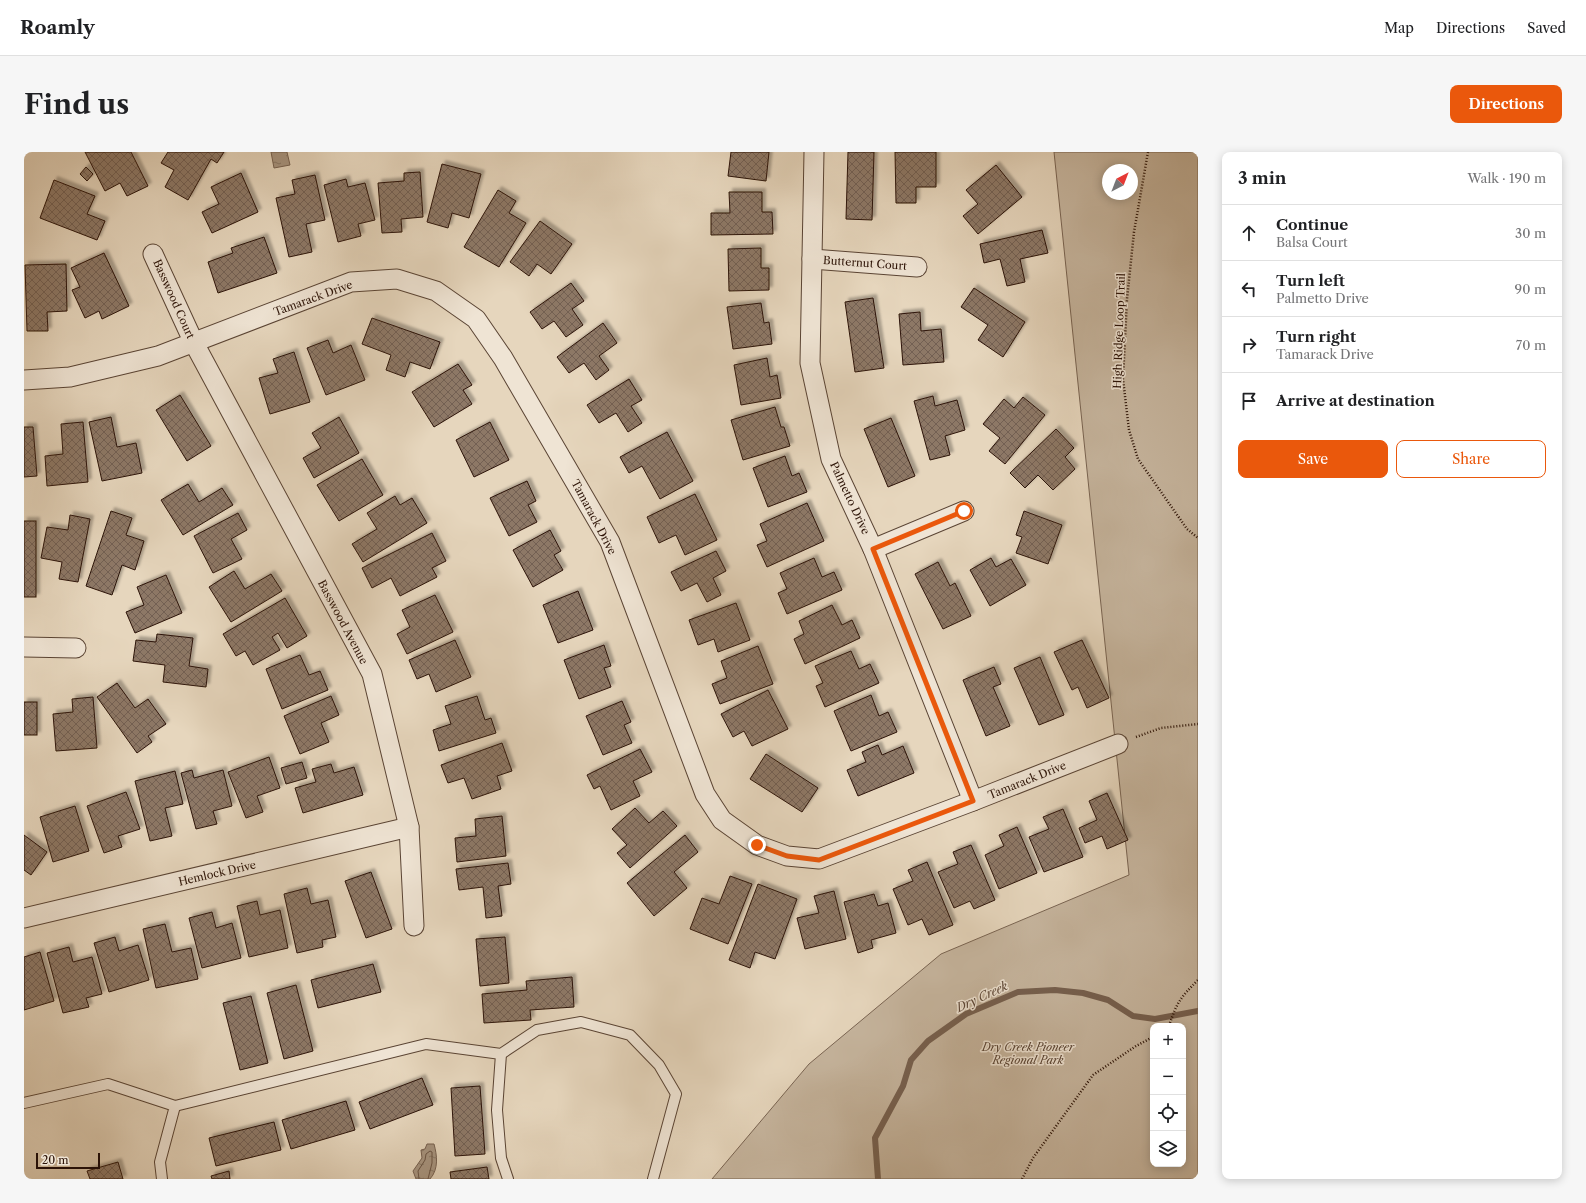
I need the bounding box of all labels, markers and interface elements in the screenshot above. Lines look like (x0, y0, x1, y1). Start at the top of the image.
text: Roamly (20, 16, 95, 39)
text: Map (1384, 19, 1414, 37)
text: Directions (1436, 19, 1505, 37)
text: Saved (1527, 19, 1566, 37)
button: Directions (1450, 85, 1562, 123)
text: Find us (24, 87, 129, 121)
north arrow (1102, 164, 1138, 200)
text: 3 min (1238, 168, 1287, 188)
text: Walk · 190 m (1467, 170, 1546, 186)
text: Continue (1276, 215, 1348, 234)
icon: ahead (1238, 222, 1260, 244)
text: 30 m (1515, 225, 1546, 241)
text: Balsa Court (1276, 234, 1348, 250)
street label: Butternut Court (823, 253, 908, 273)
street label: Basswood Court (150, 257, 198, 341)
text: Turn left (1276, 271, 1345, 290)
street label: High Ridge Loop Trail (1110, 272, 1128, 389)
street label: Tamarack Drive (272, 277, 354, 319)
icon: left (1238, 278, 1260, 300)
text: 90 m (1515, 281, 1546, 297)
text: Palmetto Drive (1276, 290, 1369, 306)
text: Turn right (1276, 327, 1356, 346)
icon: right (1238, 334, 1260, 356)
text: 70 m (1516, 337, 1546, 353)
text: Tamarack Drive (1276, 346, 1374, 362)
icon: arrive (1238, 390, 1260, 412)
text: Arrive at destination (1276, 391, 1435, 410)
button: Save (1238, 440, 1388, 478)
button: Share (1396, 440, 1546, 478)
street label: Palmetto Drive (827, 459, 873, 537)
street label: Tamarack Drive (568, 477, 620, 557)
route start (955, 502, 973, 520)
street label: Basswood Avenue (315, 577, 371, 667)
street label: Tamarack Drive (986, 758, 1068, 802)
route end (748, 836, 766, 854)
street label: Hemlock Drive (177, 857, 257, 889)
water label: Dry Creek (953, 978, 1011, 1015)
map controls (1150, 1023, 1186, 1167)
button: + (1150, 1023, 1186, 1059)
park label: Dry Creek Pioneer Regional Park (981, 1040, 1075, 1067)
button: − (1150, 1059, 1186, 1095)
button: locate (1150, 1095, 1186, 1131)
button: layers (1150, 1131, 1186, 1167)
scale bar (36, 1151, 100, 1170)
text: 20 m (42, 1153, 68, 1167)

